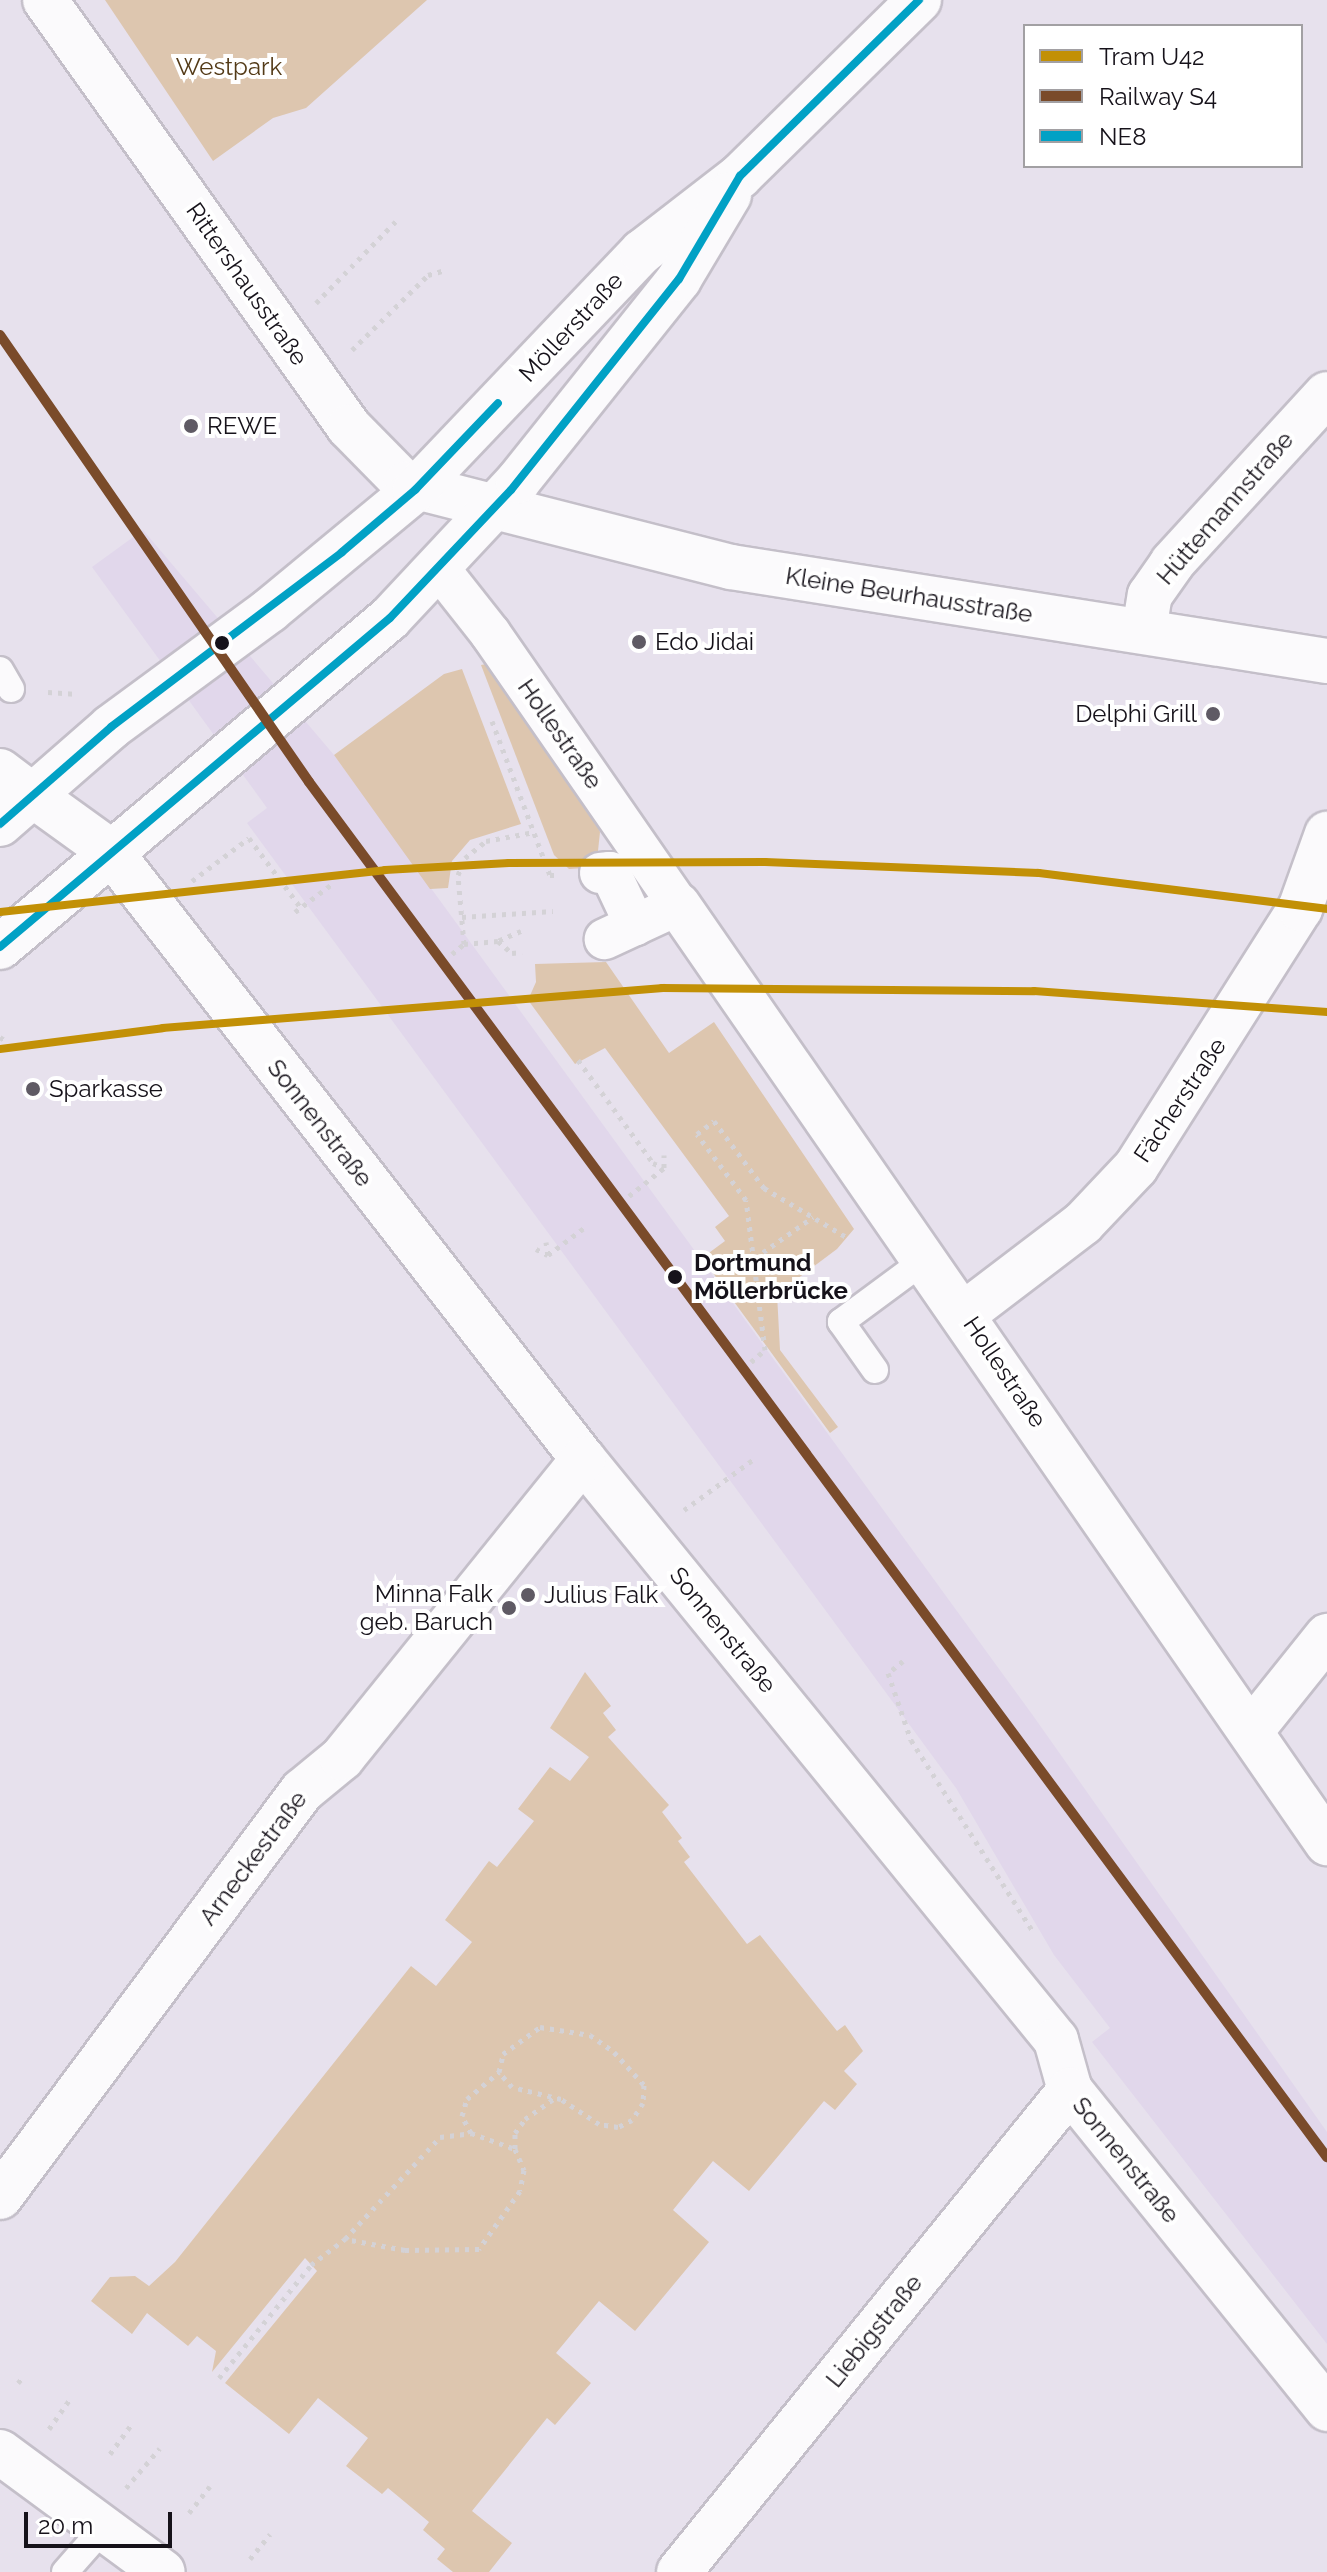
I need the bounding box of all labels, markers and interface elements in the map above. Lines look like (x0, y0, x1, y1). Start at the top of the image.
legend (1023, 24, 1303, 168)
text: Tram U42 (1099, 42, 1205, 71)
park label: Westpark (176, 53, 282, 81)
text: Railway S4 (1099, 82, 1217, 111)
text: NE8 (1099, 122, 1146, 151)
street label: Rittershausstraße (180, 197, 314, 371)
street label: Möllerstraße (513, 266, 629, 388)
place label: REWE (207, 412, 277, 440)
marker: REWE (182, 417, 200, 435)
street label: Hüttemannstraße (1151, 426, 1299, 590)
street label: Kleine Beurhausstraße (784, 561, 1034, 629)
place label: Edo Jidai (655, 628, 755, 656)
marker: Edo Jidai (630, 633, 648, 651)
unlabelled marker (214, 635, 230, 651)
street label: Hollestraße (512, 674, 608, 794)
place label: Delphi Grill (1075, 700, 1197, 728)
marker: Delphi Grill (1204, 705, 1222, 723)
street label: Fächerstraße (1128, 1032, 1232, 1168)
street label: Sonnenstraße (261, 1054, 379, 1192)
place label: Sparkasse (49, 1075, 163, 1103)
marker: Sparkasse (24, 1080, 42, 1098)
place label: Dortmund Möllerbrücke (694, 1249, 848, 1305)
marker: Dortmund Möllerbrücke (663, 1265, 687, 1289)
street label: Hollestraße (957, 1311, 1053, 1433)
street label: Sonnenstraße (664, 1561, 782, 1699)
place label: Minna Falk geb. Baruch (360, 1580, 493, 1636)
place label: Julius Falk (544, 1581, 658, 1609)
marker: Julius Falk (519, 1586, 537, 1604)
marker: Minna Falk geb. Baruch (500, 1599, 518, 1617)
street label: Arneckestraße (193, 1785, 313, 1931)
street label: Sonnenstraße (1067, 2091, 1185, 2229)
street label: Liebigstraße (820, 2269, 928, 2393)
scale bar (28, 2496, 176, 2546)
text: 20 m (38, 2511, 93, 2540)

